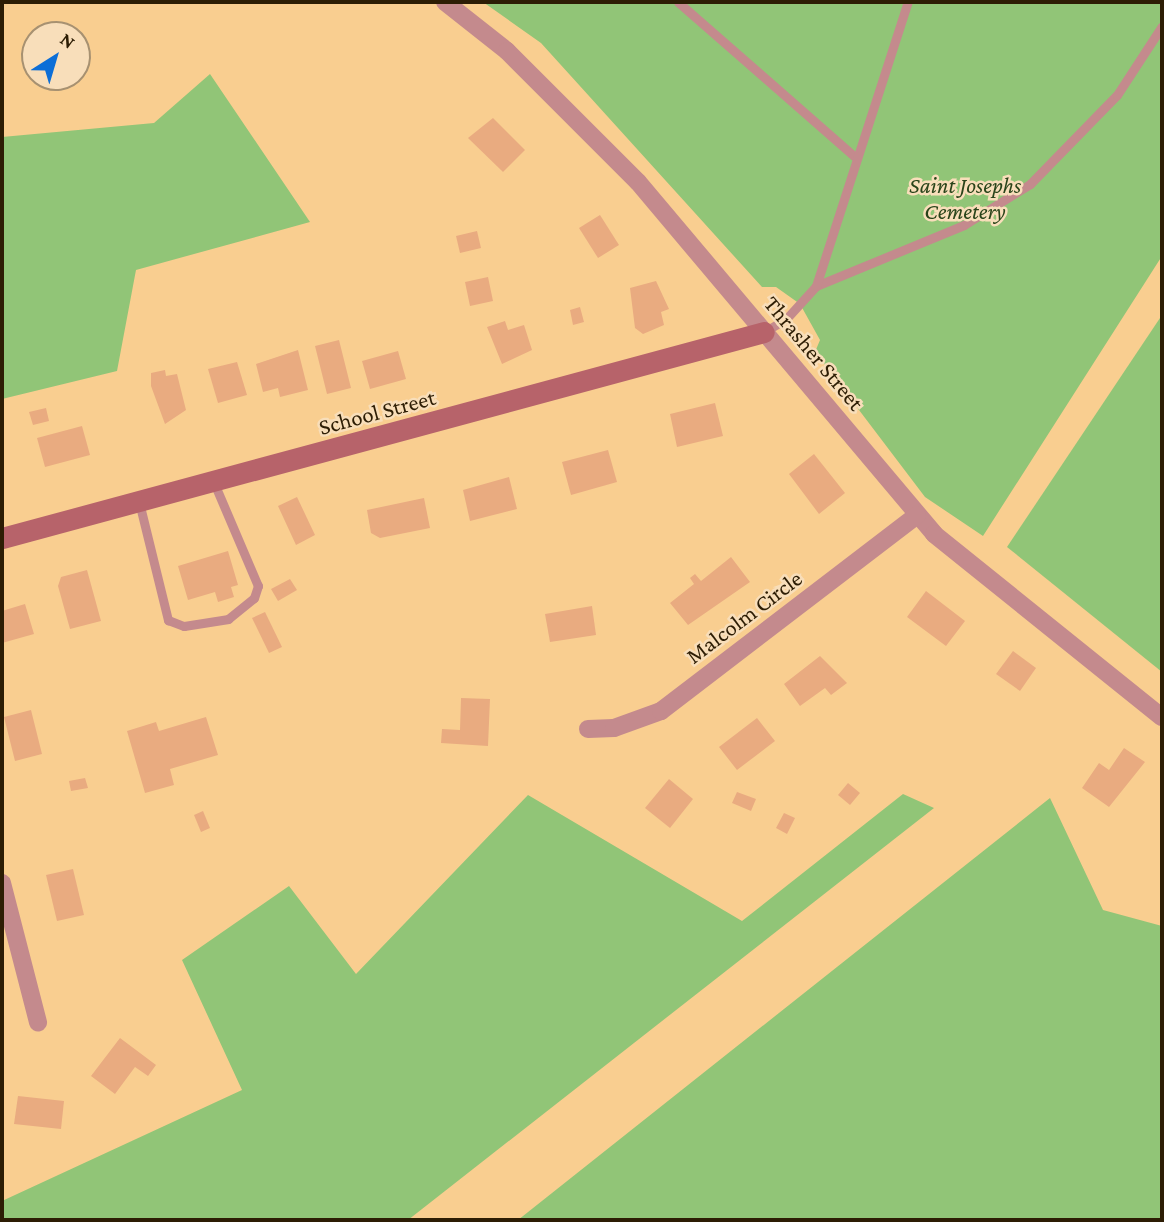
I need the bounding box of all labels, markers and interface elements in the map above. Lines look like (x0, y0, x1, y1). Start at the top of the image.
north arrow (21, 21, 91, 91)
text: N (56, 28, 79, 53)
park label: Saint Josephs Cemetery (909, 171, 1021, 225)
street label: Thrasher Street (758, 290, 870, 416)
street label: School Street (316, 383, 438, 441)
street label: Malcolm Circle (680, 564, 808, 670)

